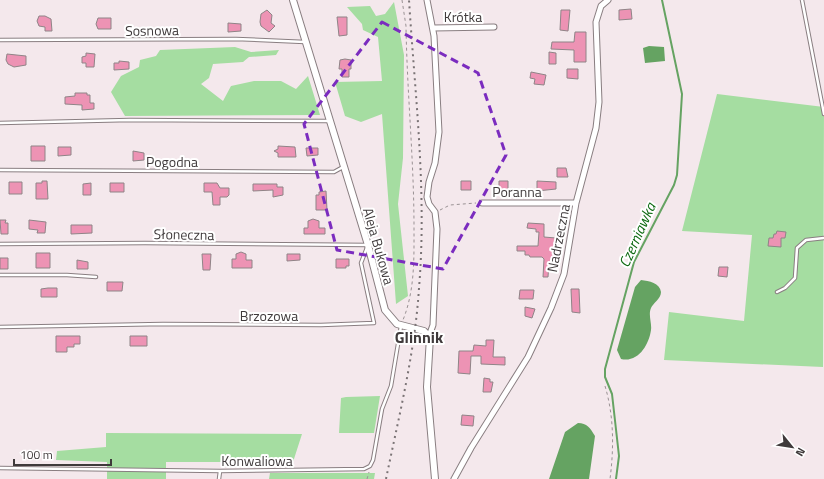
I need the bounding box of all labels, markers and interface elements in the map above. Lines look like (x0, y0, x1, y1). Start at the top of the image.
street label: Krótka (444, 6, 482, 27)
street label: Sosnowa (125, 19, 179, 41)
street label: Pogodna (146, 151, 198, 172)
street label: Poranna (492, 181, 542, 202)
water label: Czerniawka (613, 198, 662, 271)
street label: Nadrzeczna (541, 202, 575, 274)
street label: Aleja Bukowa (358, 205, 400, 287)
street label: Słoneczna (153, 223, 215, 245)
street label: Brzozowa (240, 305, 298, 326)
district label: Glinnik (395, 325, 444, 349)
north arrow (772, 427, 812, 467)
scale bar (14, 441, 111, 467)
text: 100 m (20, 445, 53, 464)
text: N (792, 445, 809, 459)
street label: Konwaliowa (221, 450, 293, 471)

